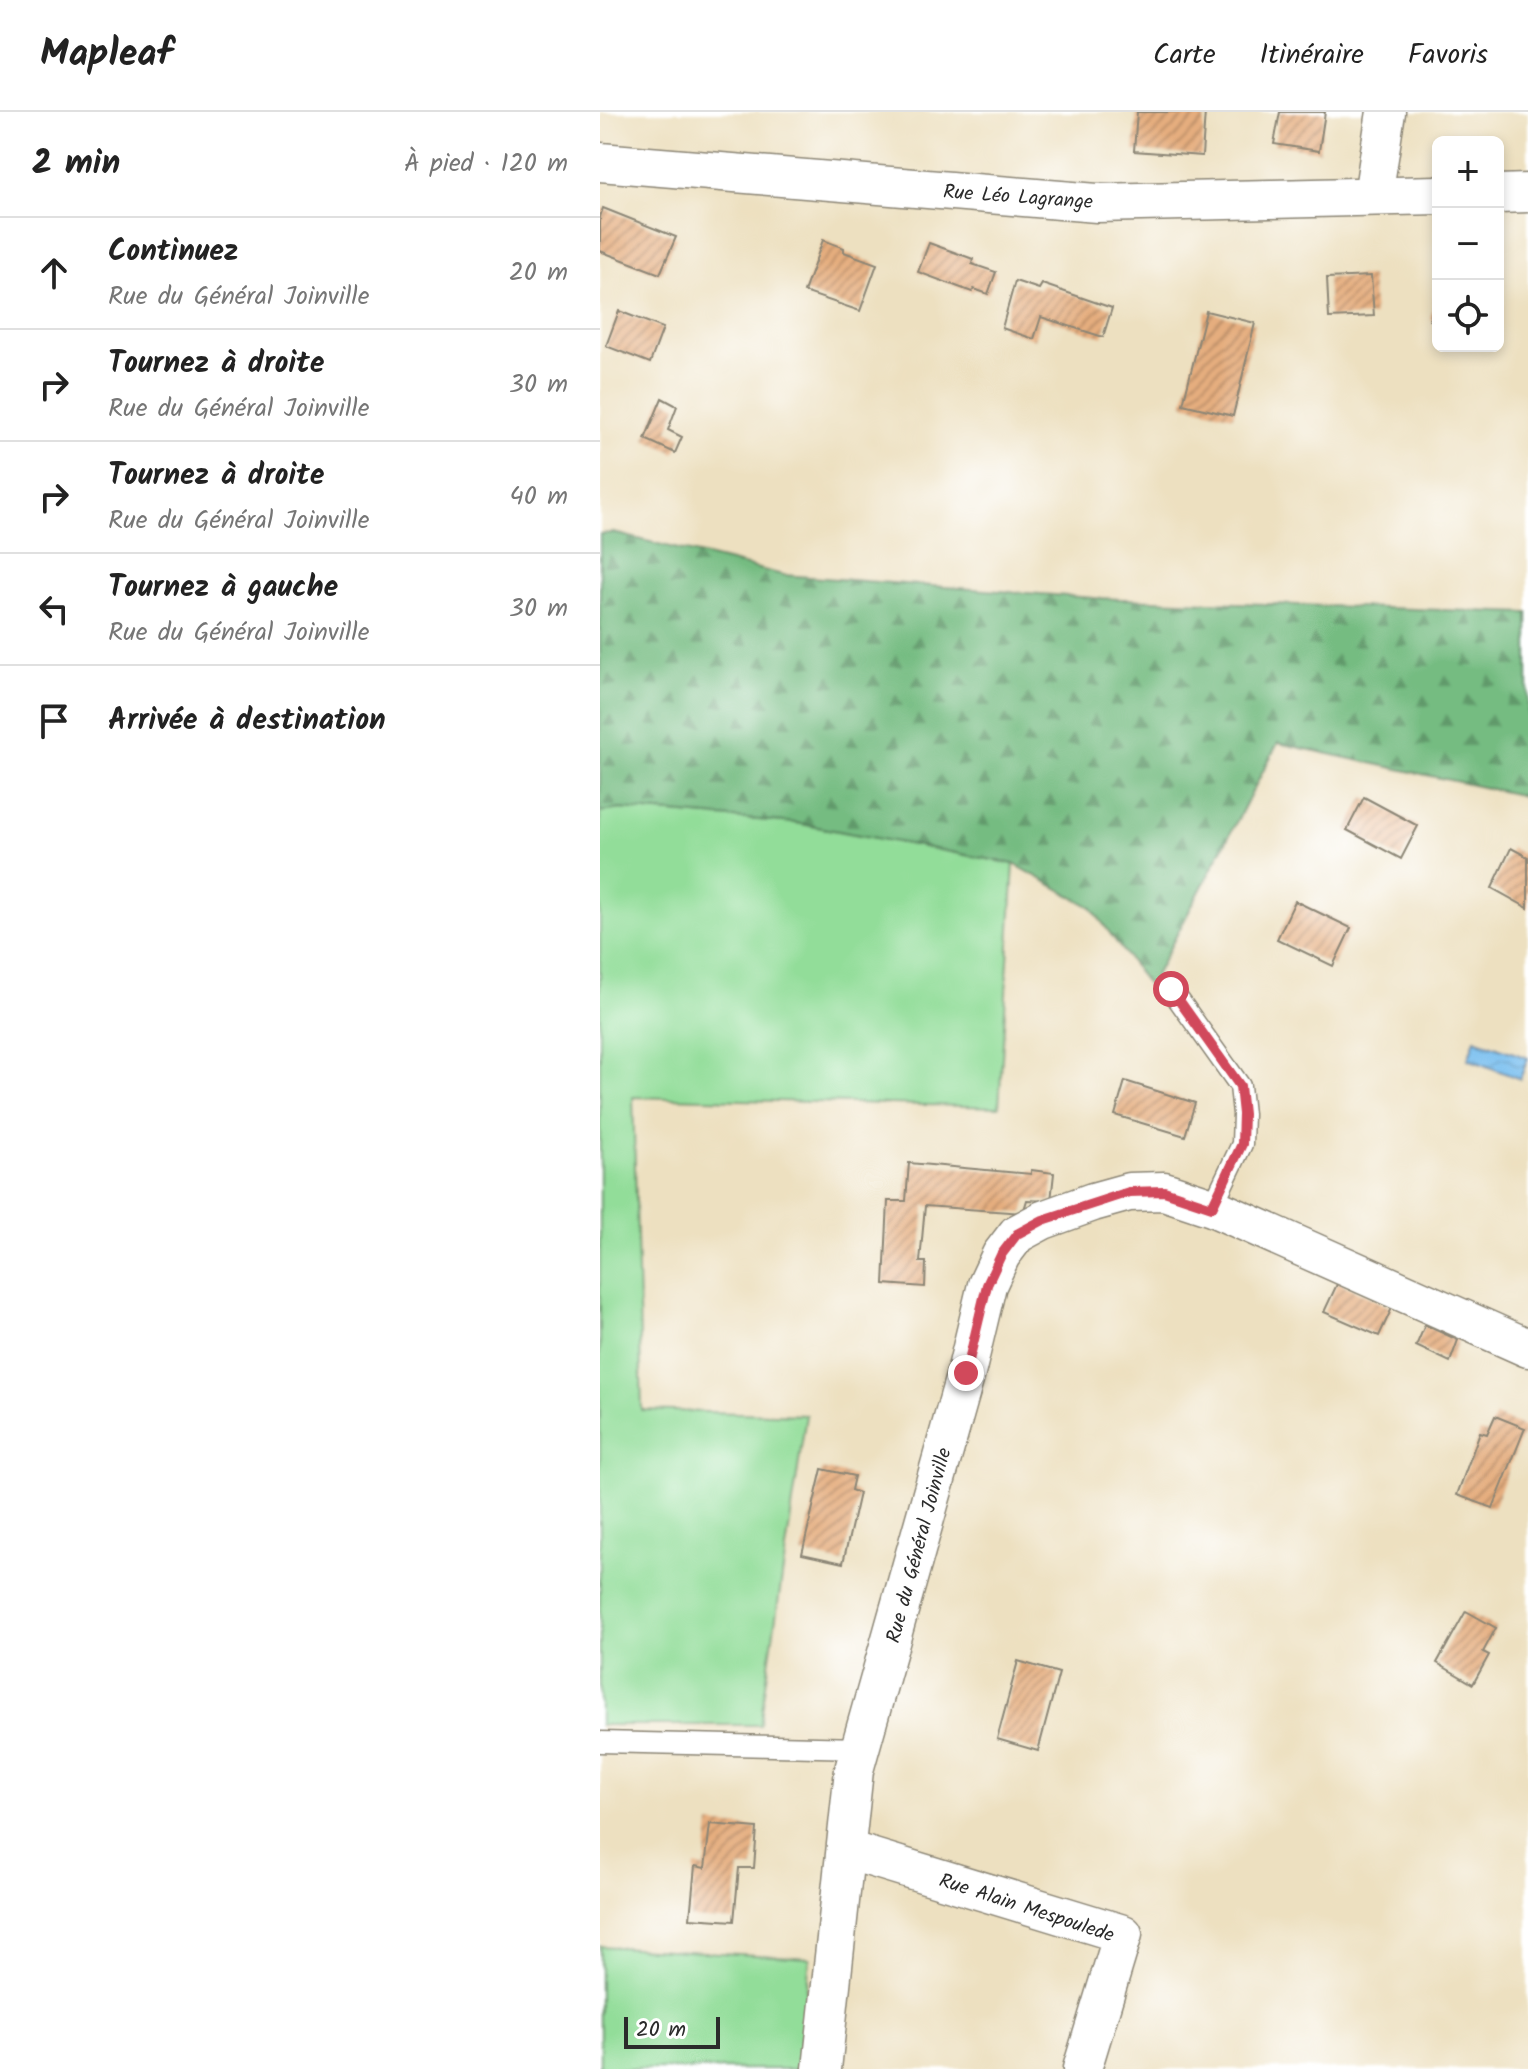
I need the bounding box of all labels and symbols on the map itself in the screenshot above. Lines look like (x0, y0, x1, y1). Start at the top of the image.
street label: Rue Léo Lagrange (942, 177, 1094, 219)
route start (1153, 971, 1189, 1007)
route end (948, 1355, 984, 1391)
street label: Rue du Général Joinville (878, 1444, 961, 1647)
street label: Rue Alain Mespoulede (935, 1865, 1118, 1952)
scale bar (624, 2013, 720, 2049)

